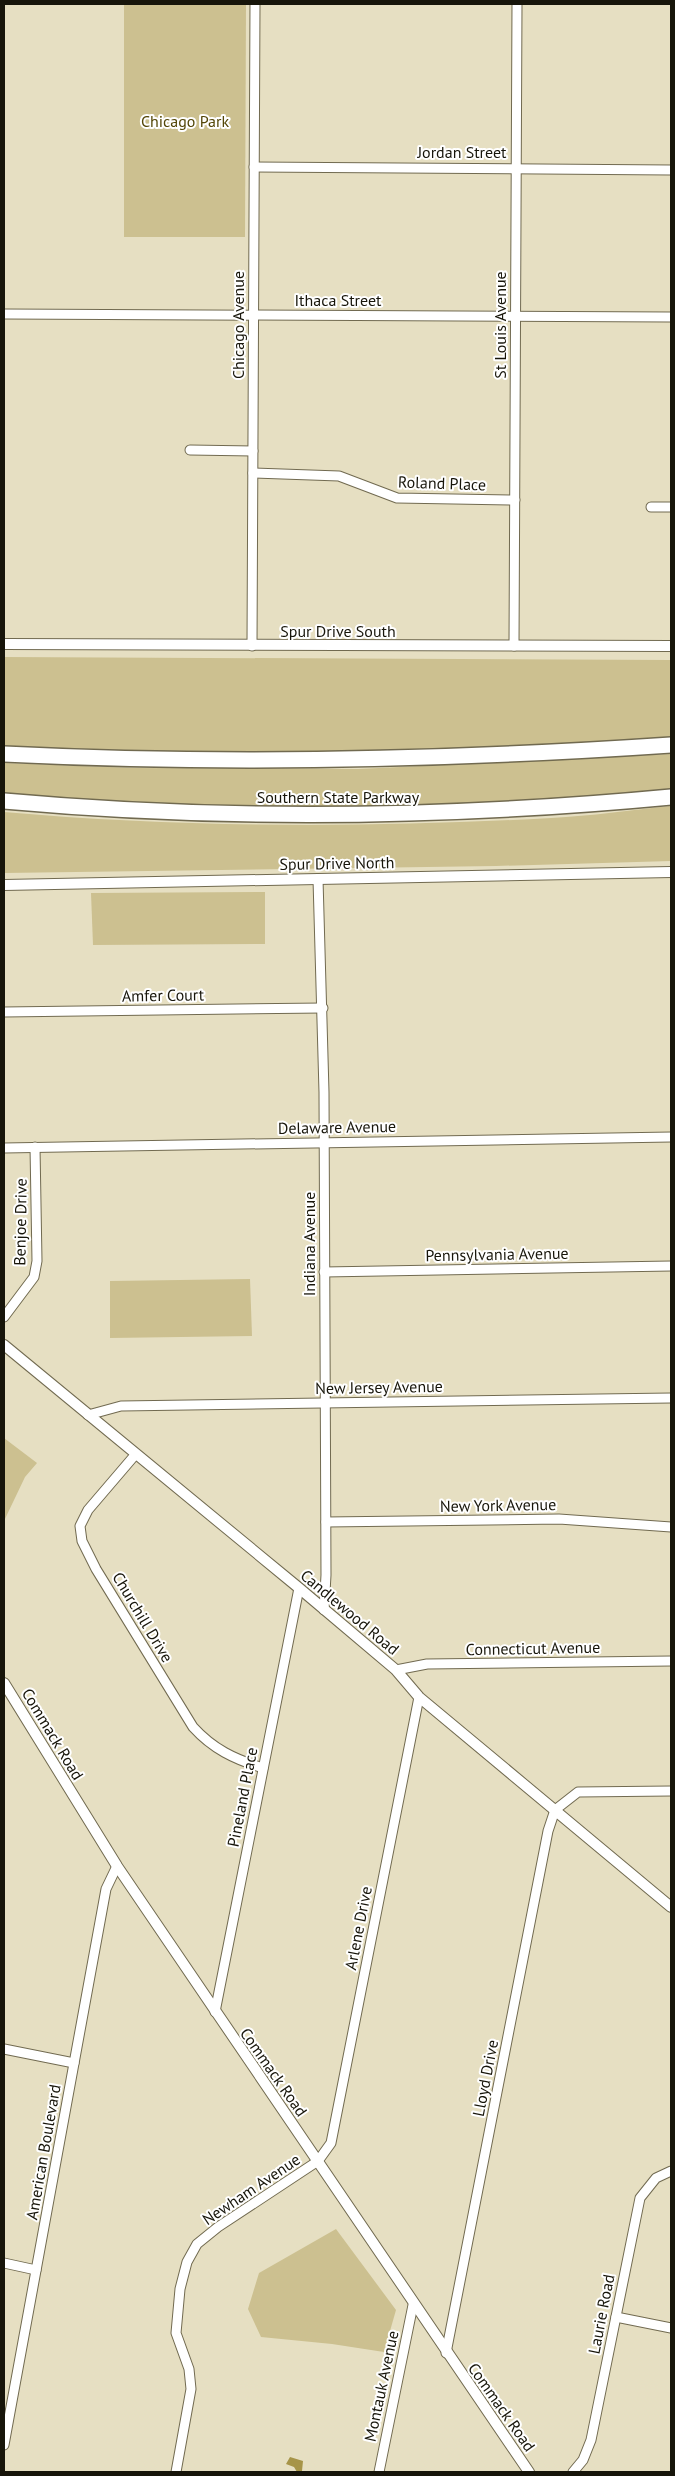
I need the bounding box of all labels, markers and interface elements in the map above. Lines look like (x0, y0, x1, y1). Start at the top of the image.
park label: Chicago Park (141, 111, 229, 131)
street label: Jordan Street (416, 142, 507, 162)
street label: Chicago Avenue (228, 271, 248, 379)
street label: St Louis Avenue (490, 271, 510, 379)
street label: Ithaca Street (294, 290, 382, 310)
street label: Roland Place (398, 471, 486, 495)
street label: Spur Drive South (280, 621, 396, 641)
street label: Southern State Parkway (257, 787, 420, 807)
street label: Spur Drive North (279, 852, 395, 874)
street label: Amfer Court (122, 984, 205, 1006)
street label: Delaware Avenue (278, 1116, 396, 1138)
street label: Benjoe Drive (9, 1178, 31, 1266)
street label: Indiana Avenue (299, 1192, 319, 1296)
street label: Pennsylvania Avenue (425, 1243, 569, 1265)
street label: New Jersey Avenue (315, 1376, 443, 1398)
street label: New York Avenue (440, 1494, 556, 1516)
street label: Candlewood Road (297, 1565, 403, 1659)
street label: Churchill Drive (108, 1568, 178, 1666)
street label: Connecticut Avenue (466, 1637, 600, 1659)
street label: Commack Road (18, 1684, 88, 1784)
street label: Pineland Place (223, 1746, 261, 1848)
street label: Arlene Drive (340, 1885, 376, 1971)
street label: Commack Road (236, 2024, 312, 2120)
street label: Lloyd Drive (468, 2038, 502, 2118)
street label: American Boulevard (21, 2083, 65, 2221)
street label: Newham Avenue (198, 2149, 304, 2229)
street label: Laurie Road (584, 2273, 618, 2355)
street label: Montauk Avenue (359, 2329, 403, 2443)
street label: Commack Road (464, 2359, 540, 2455)

